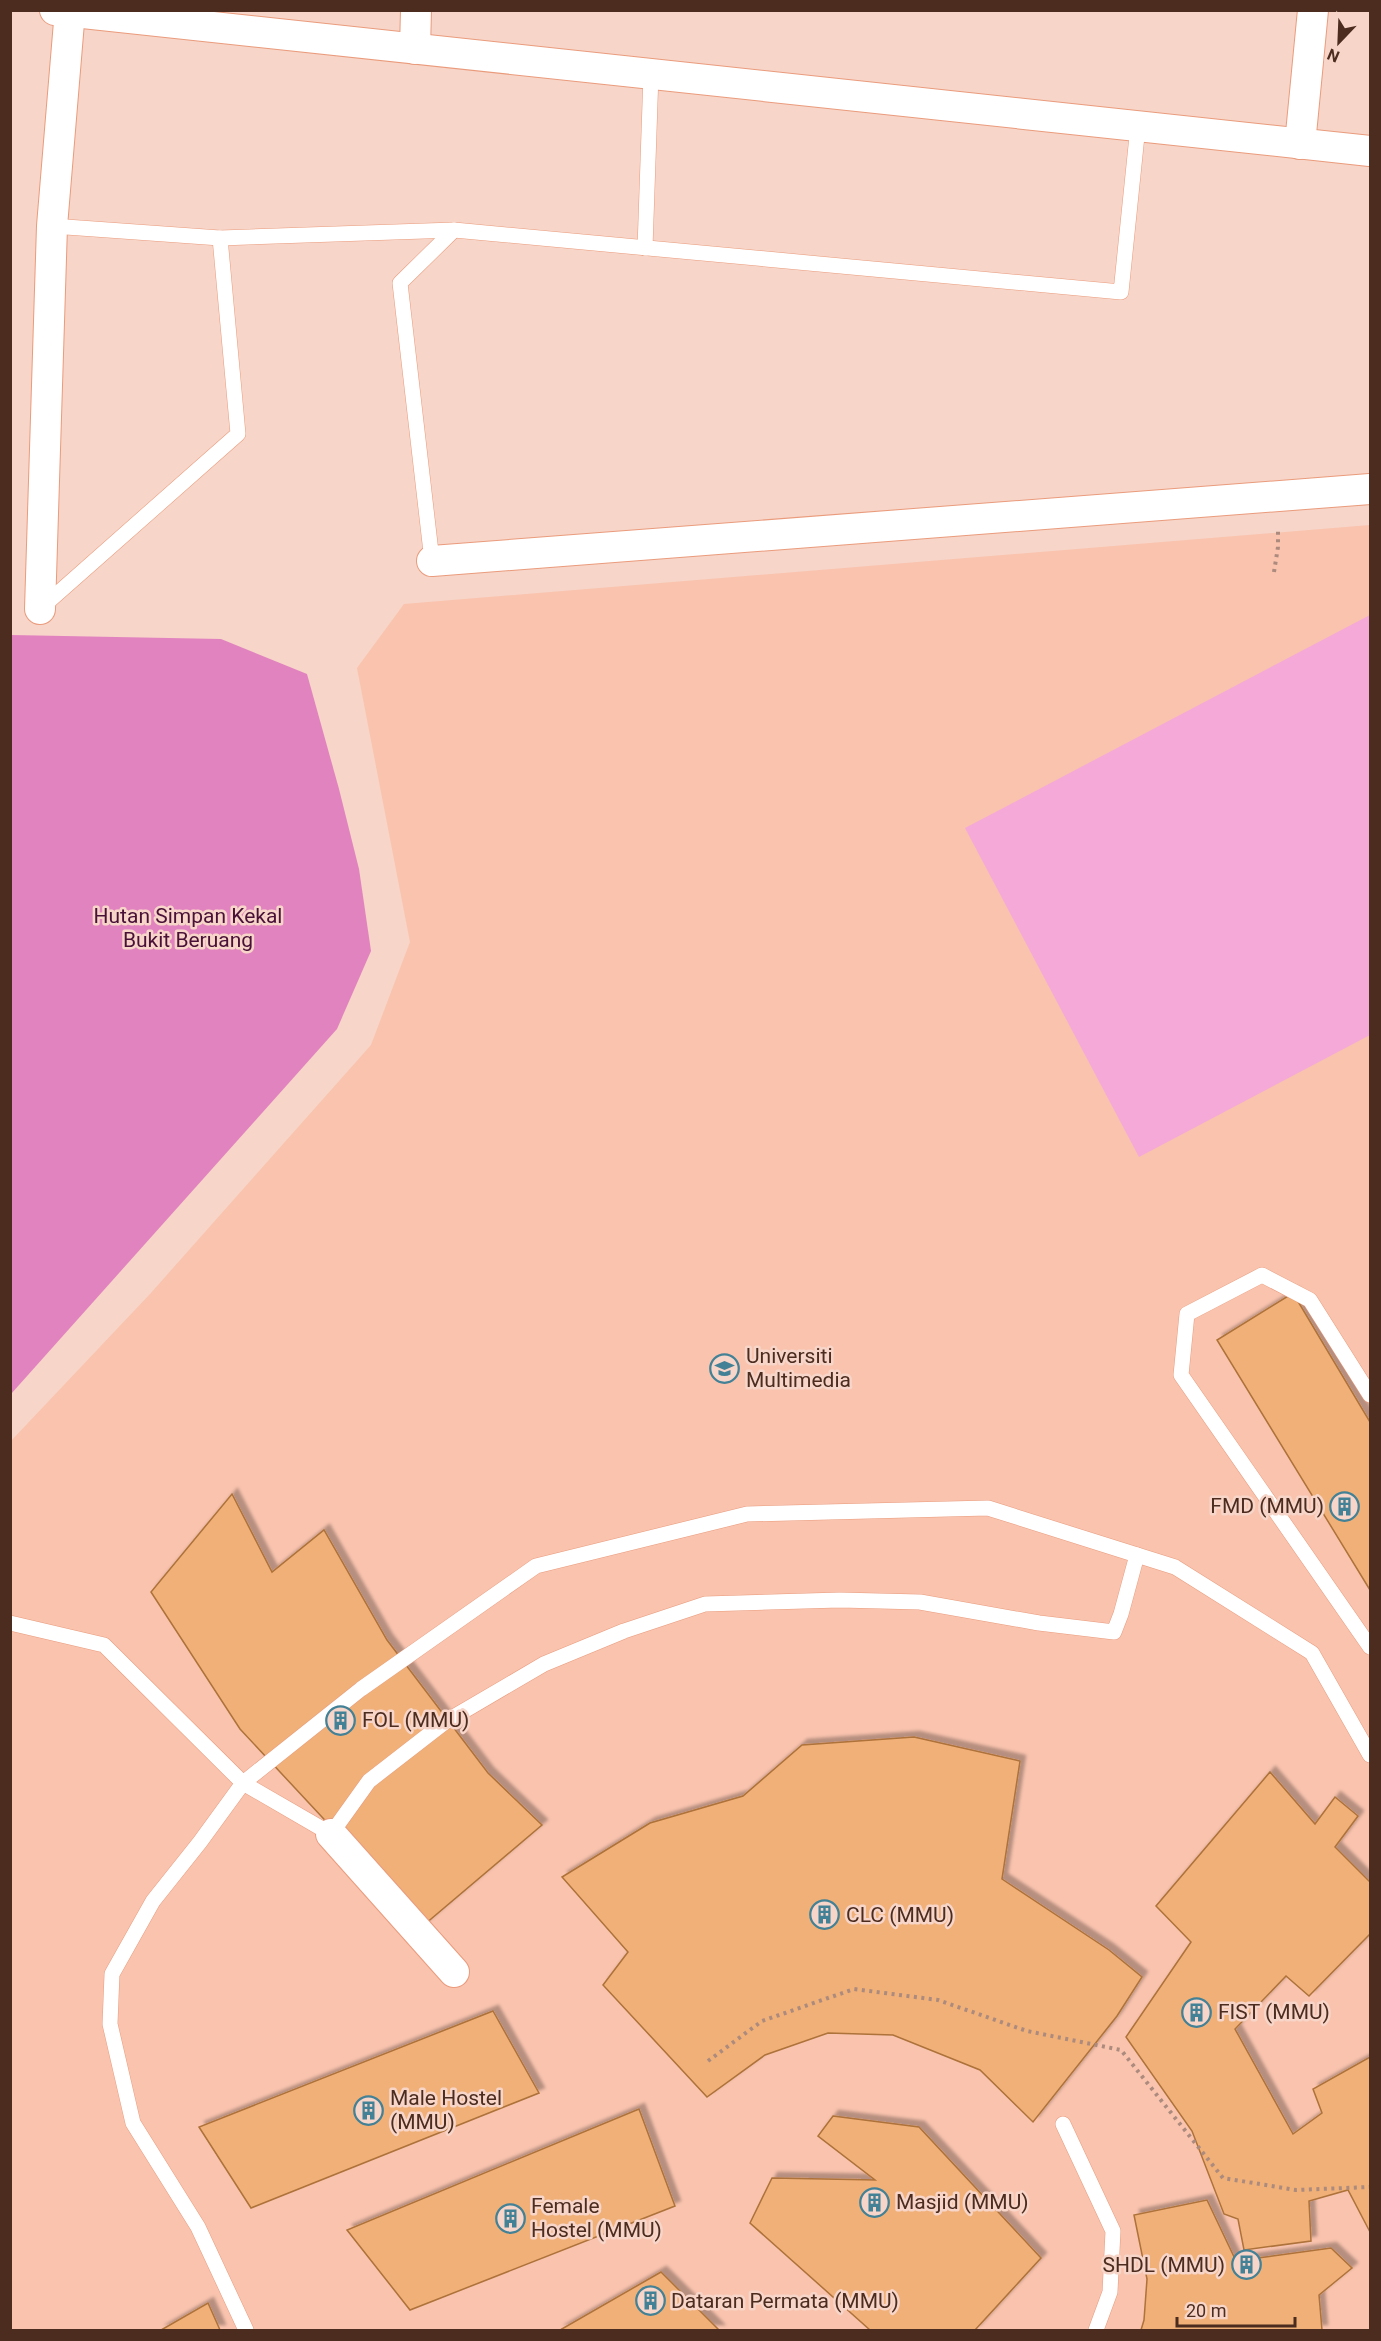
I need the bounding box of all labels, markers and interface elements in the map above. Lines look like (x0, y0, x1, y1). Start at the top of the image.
north arrow (1309, 12, 1369, 72)
text: N (1324, 44, 1342, 66)
park label: Hutan Simpan Kekal Bukit Beruang (94, 904, 282, 952)
place label: Universiti Multimedia (746, 1344, 851, 1392)
school or university icon: Universiti Multimedia (709, 1352, 741, 1384)
building icon: FMD (MMU) (1329, 1490, 1361, 1522)
place label: FMD (MMU) (1210, 1494, 1324, 1518)
building icon: FOL (MMU) (325, 1704, 357, 1736)
place label: FOL (MMU) (362, 1708, 469, 1732)
building icon: CLC (MMU) (809, 1899, 841, 1931)
place label: CLC (MMU) (846, 1903, 954, 1927)
building icon: FIST (MMU) (1181, 1996, 1213, 2028)
place label: FIST (MMU) (1218, 2000, 1330, 2024)
place label: Male Hostel (MMU) (390, 2086, 502, 2134)
building icon: Male Hostel (MMU) (353, 2094, 385, 2126)
building icon: Masjid (MMU) (859, 2186, 891, 2218)
place label: Masjid (MMU) (896, 2190, 1029, 2214)
place label: Female Hostel (MMU) (531, 2194, 662, 2242)
building icon: Female Hostel (MMU) (494, 2202, 526, 2234)
building icon: SHDL (MMU) (1230, 2249, 1262, 2281)
place label: SHDL (MMU) (1102, 2253, 1225, 2277)
building icon: Dataran Permata (MMU) (634, 2285, 666, 2317)
place label: Dataran Permata (MMU) (671, 2289, 899, 2313)
scale bar (1177, 2290, 1296, 2328)
text: 20 m (1186, 2300, 1226, 2321)

